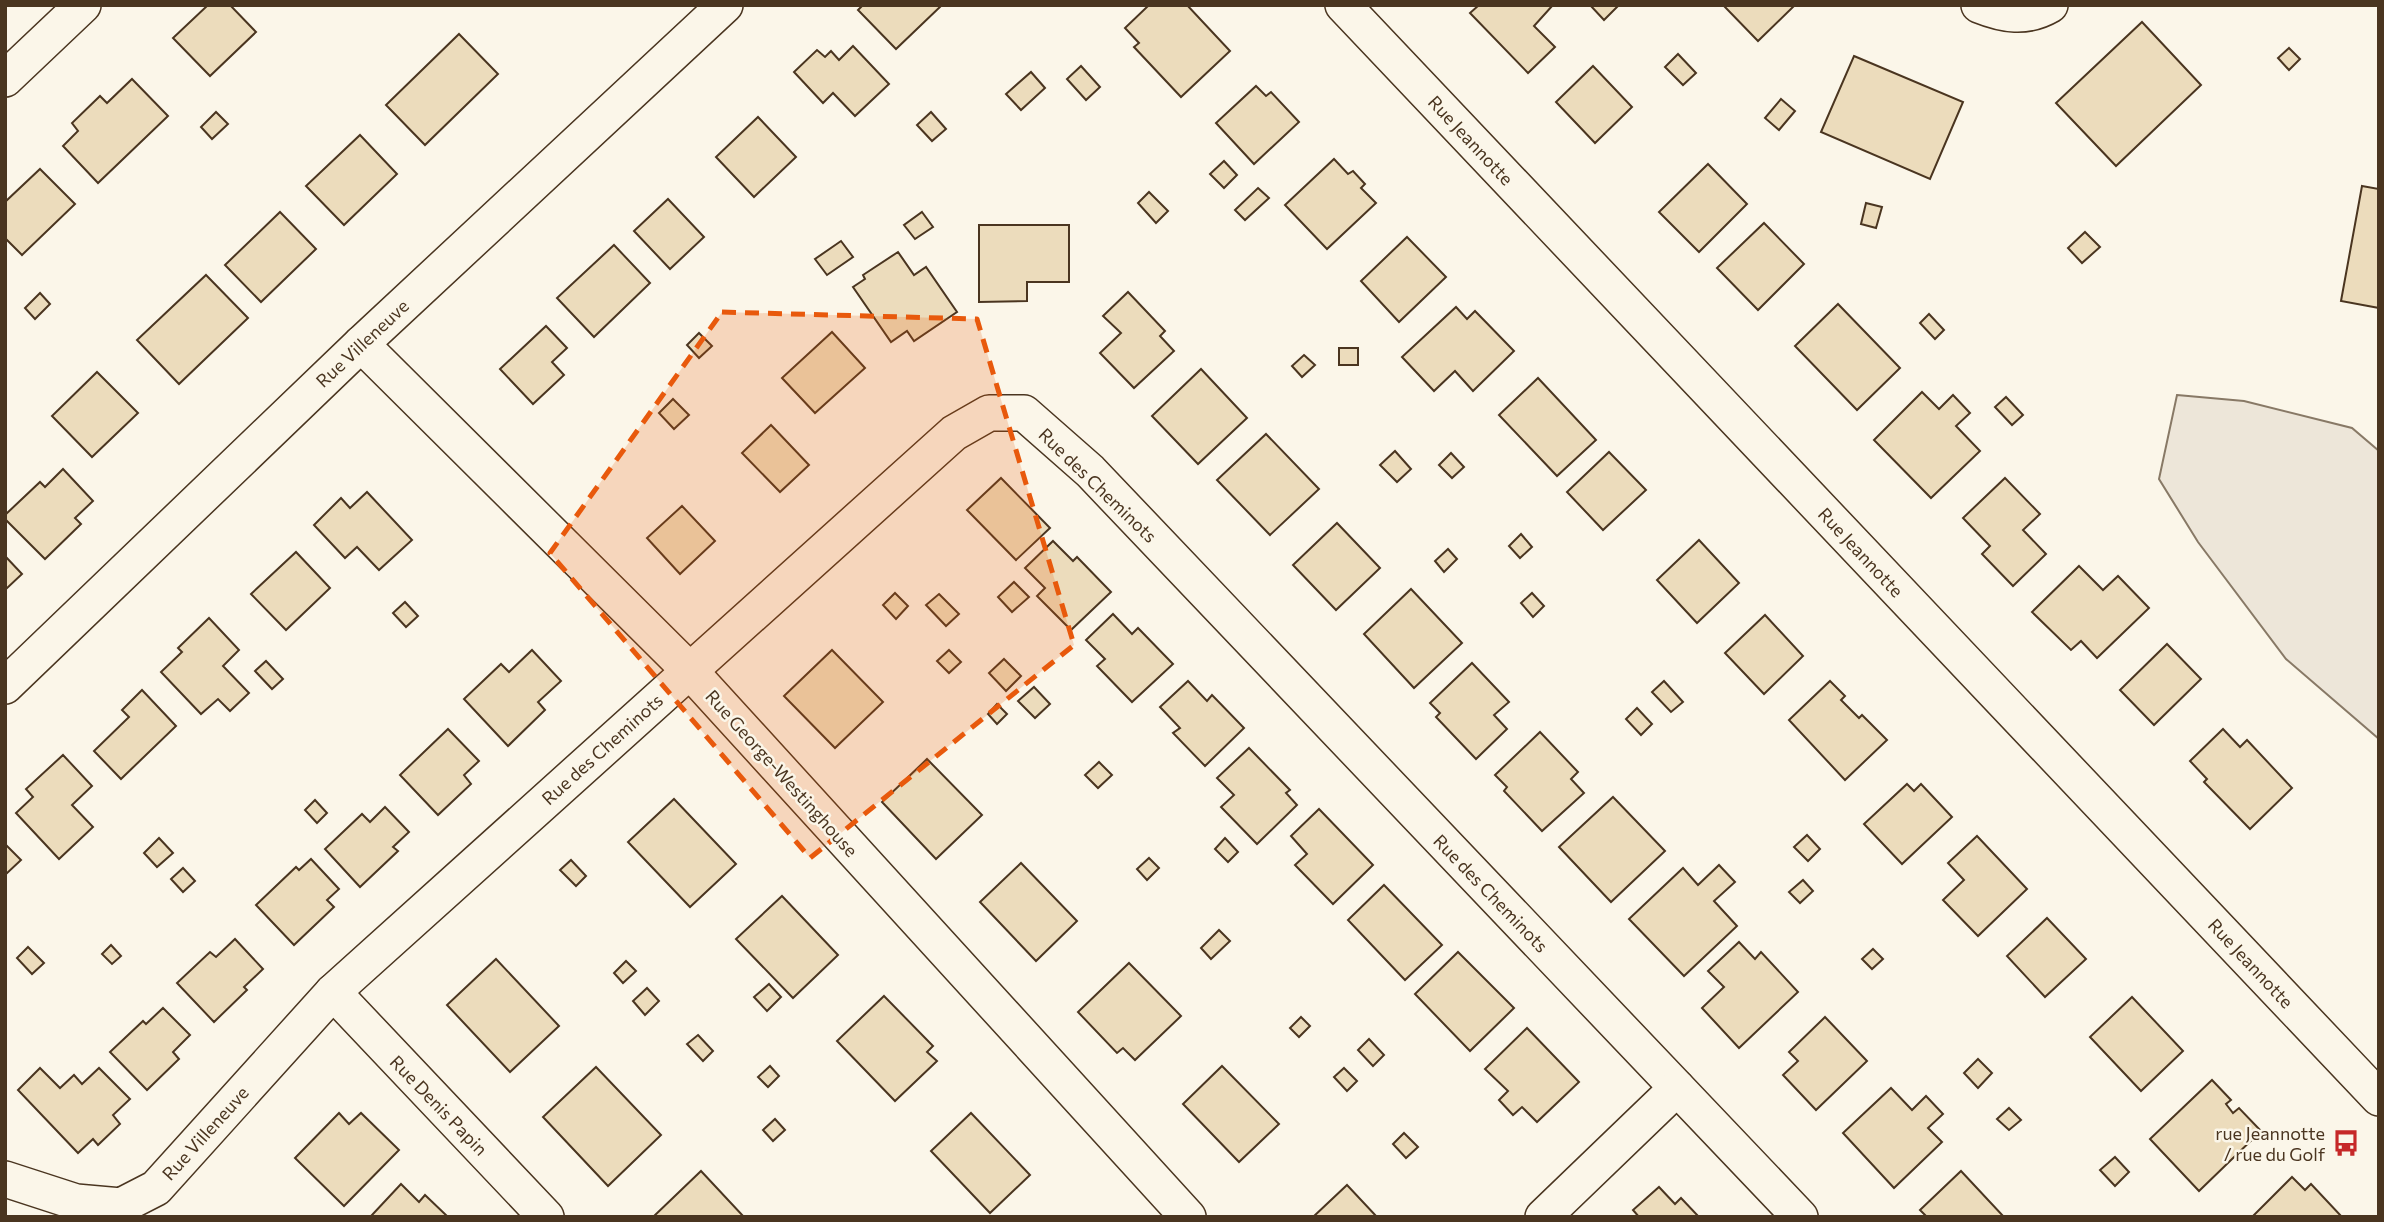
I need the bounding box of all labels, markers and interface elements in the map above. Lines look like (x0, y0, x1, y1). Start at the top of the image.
street label: Rue Jeannotte (1424, 91, 1518, 189)
street label: Rue Villeneuve (311, 294, 413, 392)
street label: Rue des Cheminots (1034, 423, 1162, 547)
street label: Rue Jeannotte (1814, 503, 1908, 601)
street label: Rue George-Westinghouse (701, 685, 863, 861)
street label: Rue des Cheminots (537, 689, 667, 809)
street label: Rue des Cheminots (1429, 829, 1553, 957)
street label: Rue Jeannotte (2204, 914, 2298, 1012)
street label: Rue Denis Papin (386, 1050, 492, 1160)
street label: Rue Villeneuve (157, 1081, 253, 1185)
place label: rue Jeannotte / rue du Golf (2215, 1122, 2326, 1165)
bus stop icon: rue Jeannotte / rue du Golf (2331, 1128, 2361, 1158)

